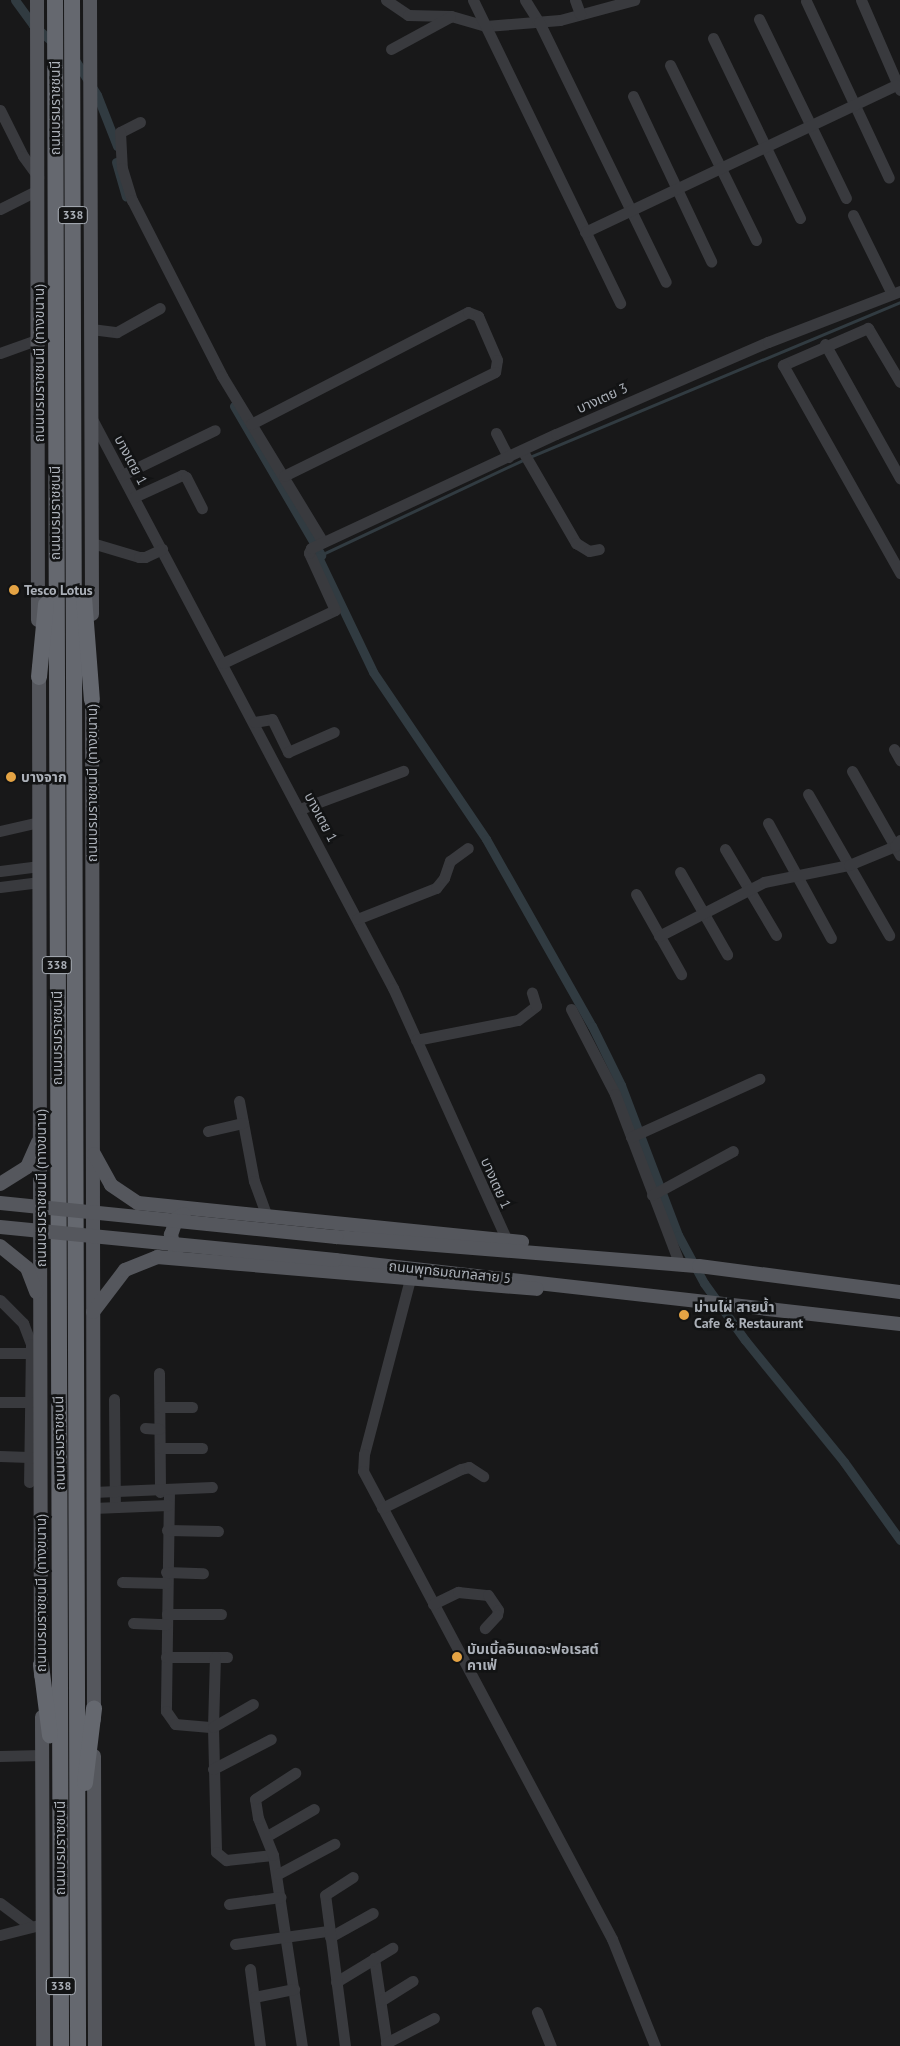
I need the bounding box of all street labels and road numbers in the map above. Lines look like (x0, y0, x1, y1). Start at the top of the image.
street label: ถนนบรมราชชนนี (47, 61, 63, 155)
road number: 338 (57, 206, 89, 224)
street label: ถนนบรมราชชนนี (ทางขนาน) (31, 284, 47, 442)
street label: บางเตย 3 (574, 379, 630, 417)
street label: บางเตย 1 (111, 432, 151, 488)
street label: ถนนบรมราชชนนี (47, 466, 63, 560)
street label: ถนนบรมราชชนนี (ทางขนาน) (84, 704, 100, 862)
street label: บางเตย 1 (301, 789, 341, 845)
road number: 338 (41, 956, 73, 974)
street label: ถนนบรมราชชนนี (49, 991, 65, 1085)
street label: ถนนบรมราชชนนี (ทางขนาน) (33, 1109, 49, 1267)
street label: บางเตย 1 (477, 1155, 515, 1211)
street label: ถนนพุทธมณฑลสาย 5 (388, 1257, 512, 1287)
street label: ถนนบรมราชชนนี (50, 1396, 68, 1490)
street label: ถนนบรมราชชนนี (ทางขนาน) (33, 1514, 49, 1672)
street label: ถนนบรมราชชนนี (52, 1801, 68, 1895)
road number: 338 (45, 1976, 77, 1995)

